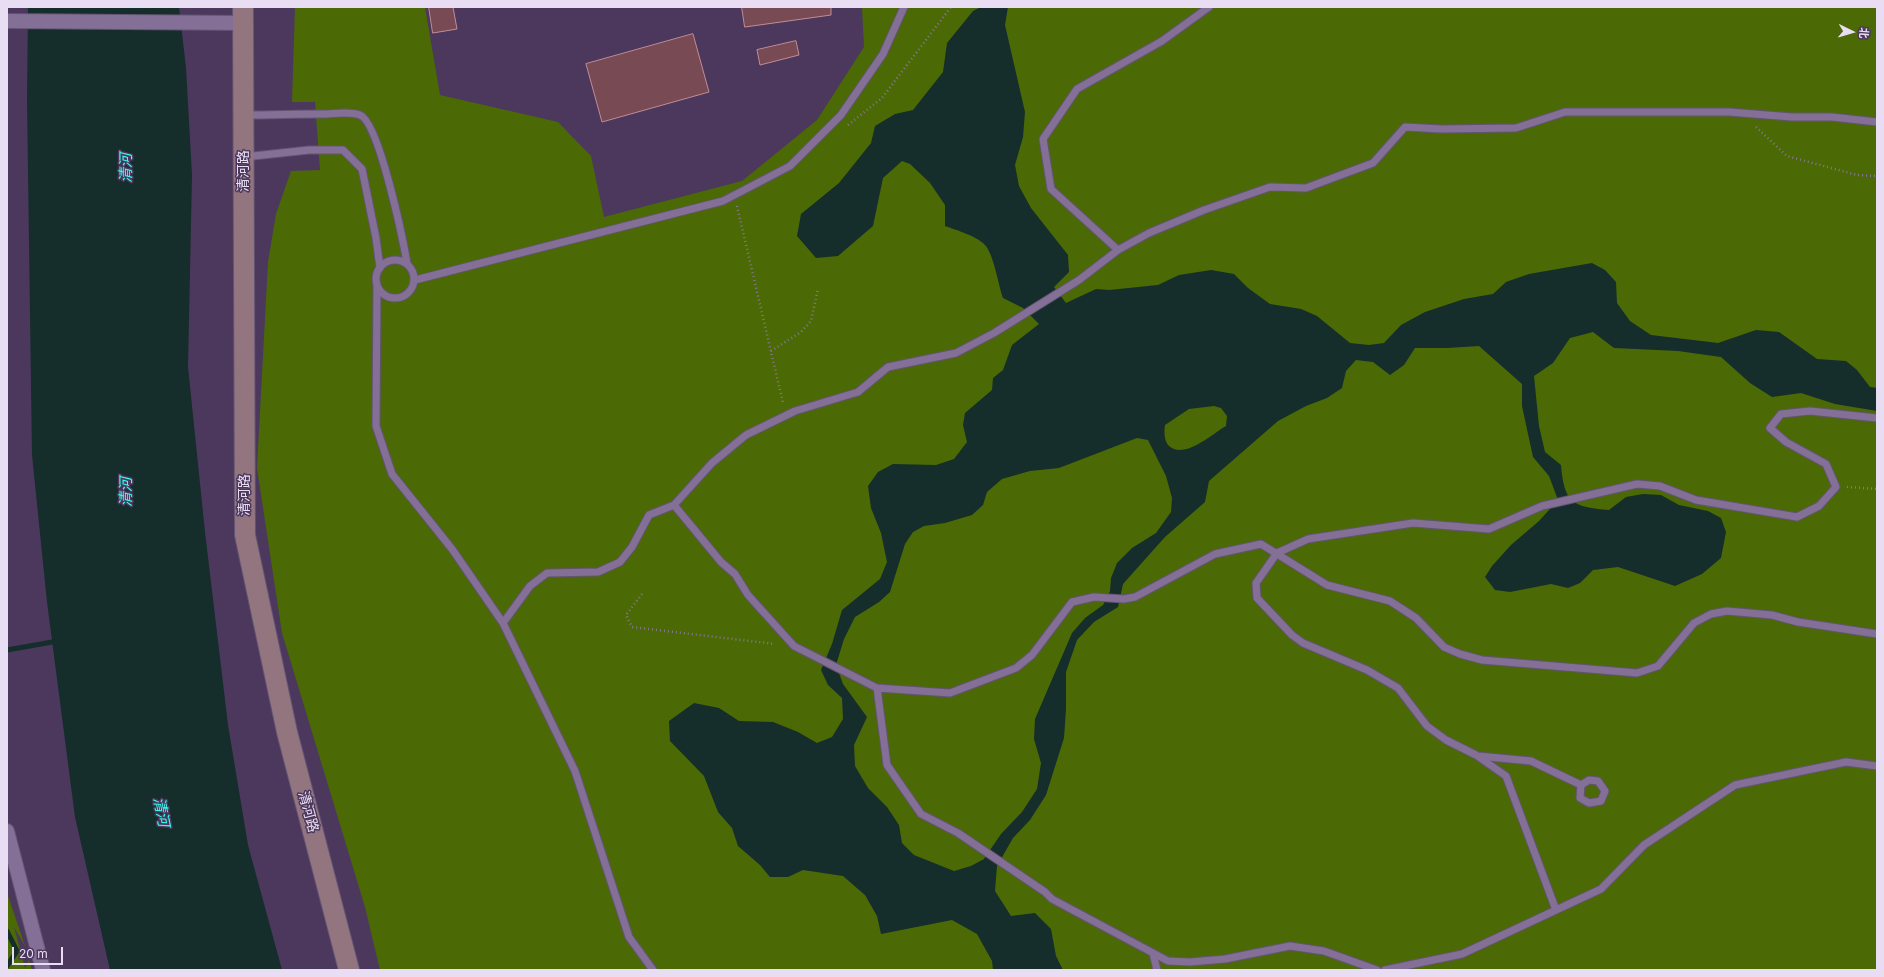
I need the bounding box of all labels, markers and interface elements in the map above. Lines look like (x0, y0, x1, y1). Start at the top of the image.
north arrow (1832, 12, 1872, 52)
text: 北 (1857, 27, 1871, 39)
street label: 清河路 (236, 150, 252, 192)
water label: 清河 (117, 153, 135, 183)
street label: 清河路 (237, 474, 253, 516)
water label: 清河 (117, 477, 135, 507)
street label: 清河路 (294, 790, 322, 834)
water label: 清河 (149, 796, 173, 828)
scale bar (14, 939, 65, 965)
text: 20 m (19, 946, 48, 961)

